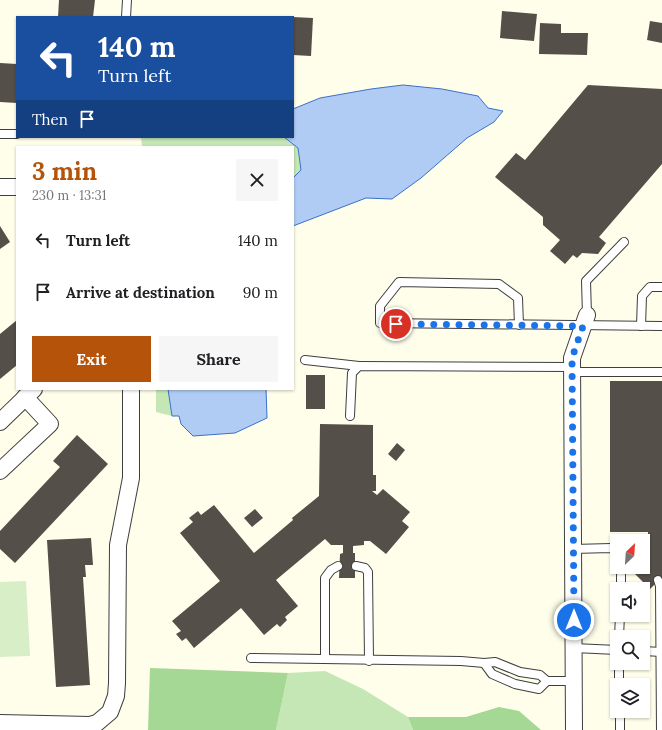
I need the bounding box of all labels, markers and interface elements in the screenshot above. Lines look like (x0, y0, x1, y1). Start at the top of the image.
text: 140 m (98, 29, 176, 65)
icon: left (32, 32, 84, 84)
text: Turn left (98, 64, 171, 87)
icon: arrive (76, 108, 98, 130)
text: Then (32, 110, 68, 129)
text: 3 min (32, 156, 97, 187)
button: close (236, 159, 278, 201)
text: 230 m · 13:31 (32, 187, 106, 204)
icon: left (32, 229, 54, 251)
text: Turn left (66, 231, 130, 250)
text: 140 m (238, 231, 278, 250)
icon: arrive (32, 281, 54, 303)
text: Arrive at destination (66, 283, 215, 302)
text: 90 m (243, 283, 278, 302)
pin (379, 307, 413, 341)
icon: arrive (385, 313, 407, 335)
button: Exit (32, 336, 151, 382)
button: Share (159, 336, 278, 382)
north arrow (610, 534, 650, 574)
map controls (610, 534, 650, 718)
button: sound (610, 582, 650, 622)
position arrow (553, 599, 595, 641)
button: search (610, 630, 650, 670)
button: layers (610, 678, 650, 718)

